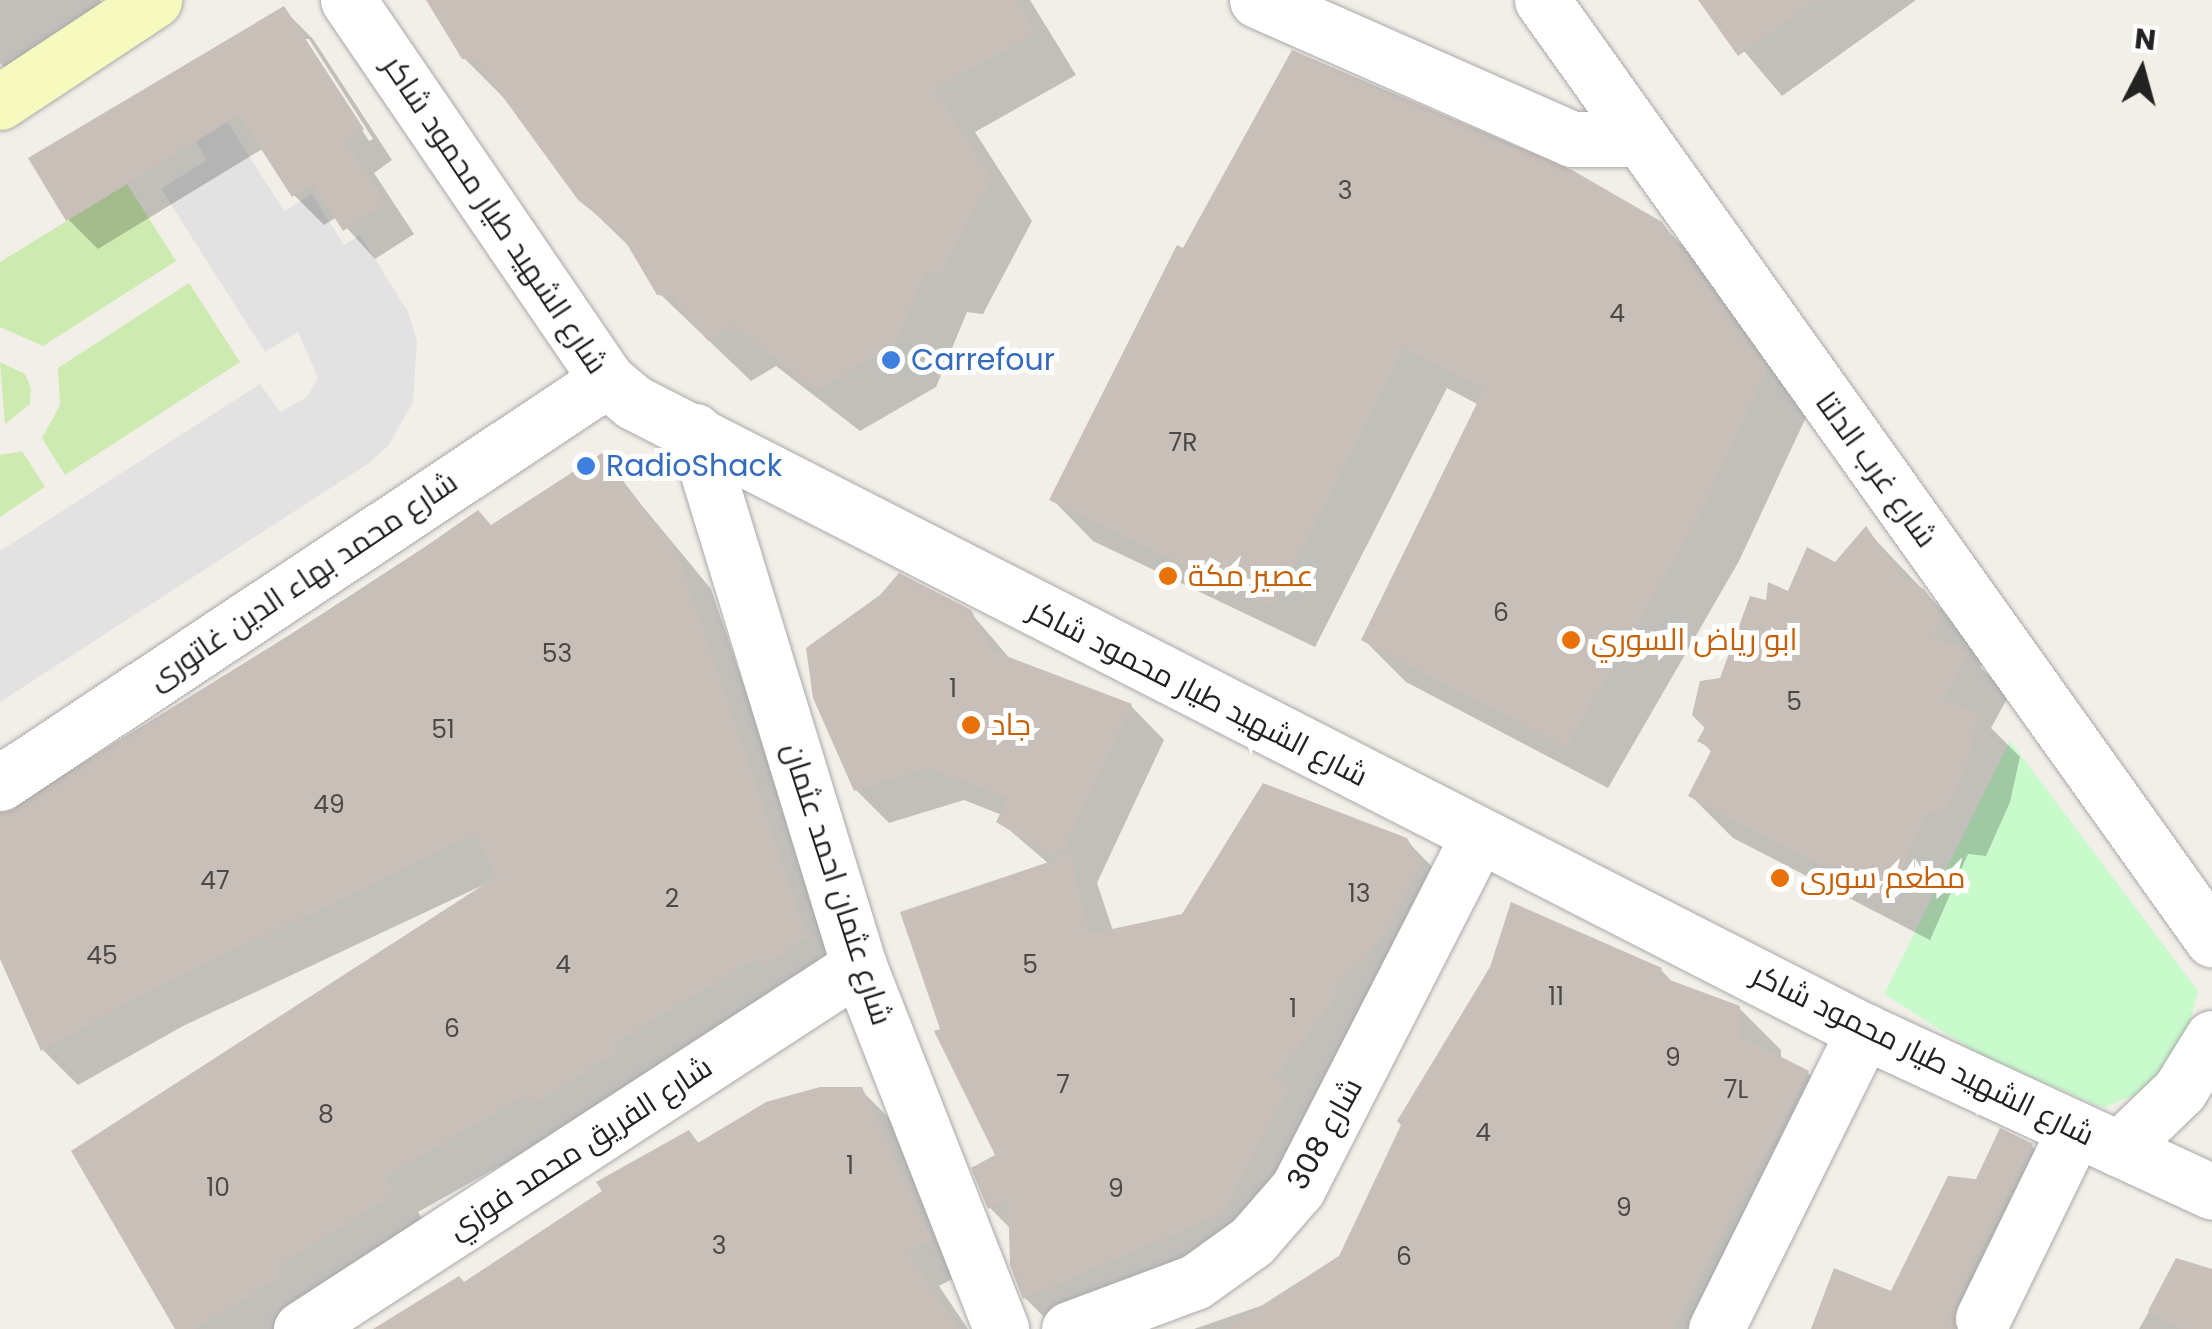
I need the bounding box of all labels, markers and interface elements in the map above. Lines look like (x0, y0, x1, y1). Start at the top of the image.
text: N (2133, 19, 2158, 60)
north arrow (2092, 20, 2192, 120)
street label: شارع الشهيد طيار محمود شاكر (375, 49, 615, 381)
house number: 3 (1338, 176, 1352, 206)
house number: 4 (1609, 299, 1625, 329)
place label: Carrefour (911, 342, 1055, 378)
marker: Carrefour (880, 349, 902, 371)
street label: شارع غرب الدلتا (1808, 385, 1944, 555)
house number: 7R (1169, 428, 1197, 458)
place label: RadioShack (606, 448, 782, 484)
marker: RadioShack (575, 455, 597, 477)
street label: شارع محمد بهاء الدين غاتورى (142, 464, 464, 698)
place label: عصير مكة (1188, 558, 1314, 594)
marker: عصير مكة (1157, 565, 1179, 587)
street label: شارع الشهيد طيار محمود شاكر (1022, 592, 1374, 794)
house number: 6 (1493, 598, 1509, 628)
place label: ابو رياض السوري (1591, 622, 1798, 658)
marker: ابو رياض السوري (1560, 629, 1582, 651)
house number: 53 (542, 639, 572, 669)
house number: 1 (949, 674, 957, 704)
house number: 5 (1786, 687, 1802, 717)
place label: جاد (991, 707, 1031, 743)
marker: جاد (960, 714, 982, 736)
house number: 51 (431, 715, 455, 745)
street label: شارع عثمان احمد عثمان (774, 738, 900, 1030)
house number: 49 (313, 790, 345, 820)
place label: مطعم سورى (1800, 860, 1966, 896)
house number: 47 (200, 866, 230, 896)
marker: مطعم سورى (1769, 867, 1791, 889)
house number: 13 (1348, 879, 1370, 909)
house number: 2 (665, 884, 679, 914)
house number: 45 (86, 941, 118, 971)
house number: 4 (555, 950, 571, 980)
house number: 5 (1022, 950, 1038, 980)
street label: شارع الشهيد طيار محمود شاكر (1746, 956, 2100, 1154)
house number: 11 (1548, 982, 1564, 1012)
house number: 1 (1289, 994, 1297, 1024)
house number: 6 (444, 1014, 460, 1044)
house number: 9 (1665, 1043, 1681, 1073)
street label: شارع الفريق محمد فوزي (441, 1049, 719, 1247)
house number: 7 (1056, 1070, 1070, 1100)
street label: شارع 308 (1280, 1072, 1370, 1196)
house number: 7L (1724, 1075, 1748, 1105)
house number: 8 (318, 1100, 334, 1130)
house number: 4 (1475, 1118, 1491, 1148)
house number: 1 (846, 1151, 854, 1181)
house number: 10 (206, 1173, 230, 1203)
house number: 9 (1108, 1174, 1124, 1204)
house number: 9 (1616, 1193, 1632, 1223)
house number: 3 (712, 1231, 726, 1261)
house number: 6 (1396, 1242, 1412, 1272)

